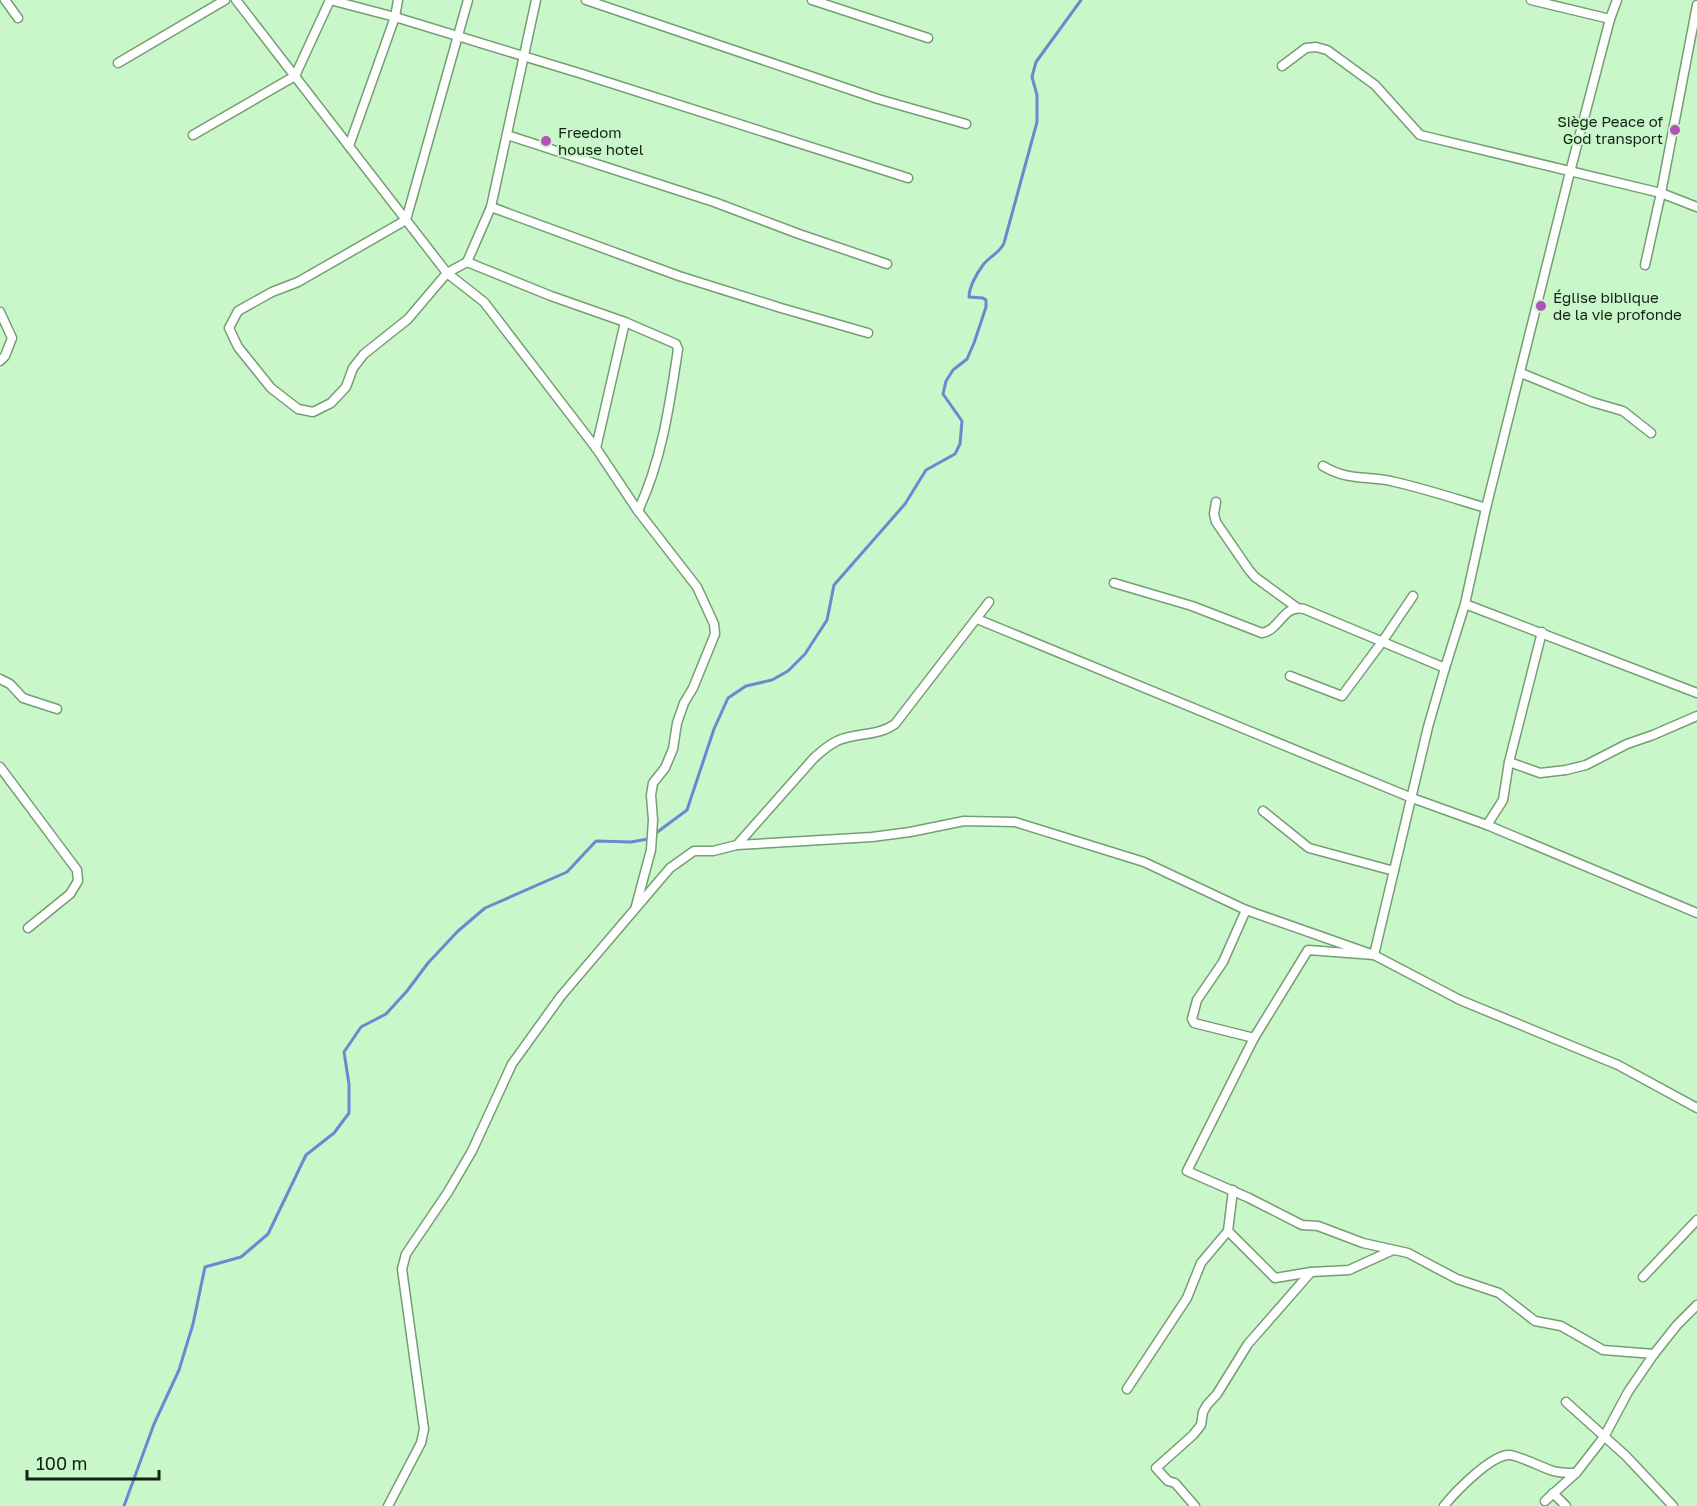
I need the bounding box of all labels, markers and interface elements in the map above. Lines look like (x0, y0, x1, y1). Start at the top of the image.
place label: Siège Peace of God transport (1557, 112, 1664, 147)
place label: Freedom house hotel (558, 123, 644, 158)
marker: Siège Peace of God transport (1668, 123, 1682, 137)
marker: Freedom house hotel (539, 134, 553, 148)
place label: Église biblique de la vie profonde (1553, 288, 1682, 323)
marker: Église biblique de la vie profonde (1534, 299, 1548, 313)
scale bar (27, 1443, 159, 1481)
text: 100 m (36, 1452, 87, 1474)

